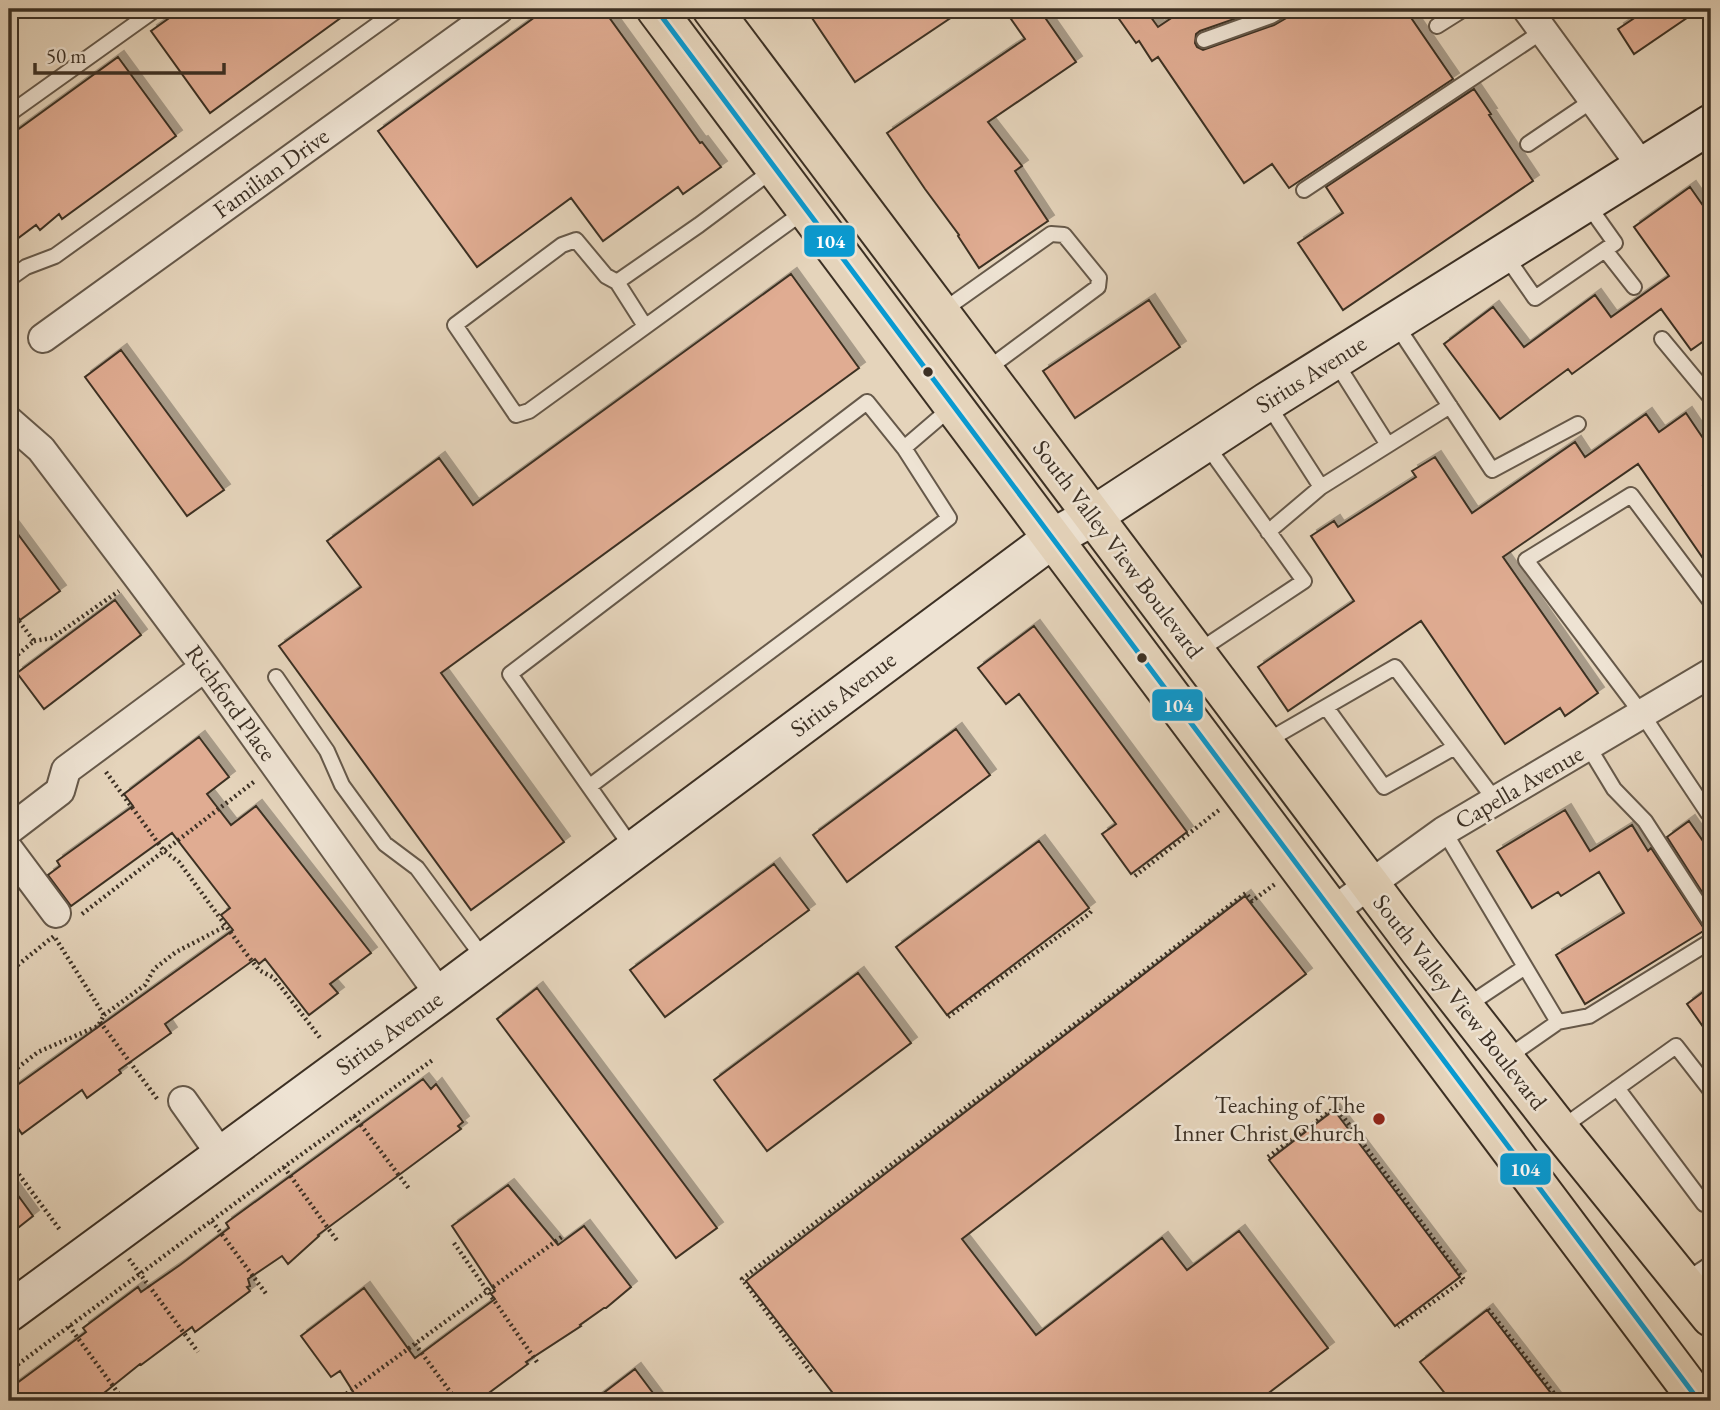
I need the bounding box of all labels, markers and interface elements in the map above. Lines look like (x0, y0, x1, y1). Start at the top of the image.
scale bar (35, 32, 224, 76)
text: 50 m (46, 42, 87, 69)
street label: Familian Drive (207, 120, 335, 225)
line badge: 104 (803, 224, 856, 258)
text: 104 (815, 229, 846, 254)
street label: Sirius Avenue (1250, 327, 1372, 420)
unlabelled marker (921, 365, 935, 379)
street label: South Valley View Boulevard (1026, 433, 1211, 665)
street label: Richford Place (179, 638, 284, 767)
street label: Sirius Avenue (783, 644, 902, 744)
unlabelled marker (1135, 651, 1149, 665)
line badge: 104 (1151, 688, 1204, 722)
text: 104 (1163, 693, 1194, 718)
street label: Capella Avenue (1449, 737, 1589, 836)
street label: South Valley View Boulevard (1366, 887, 1555, 1117)
street label: Sirius Avenue (329, 983, 448, 1082)
place label: Teaching of The Inner Christ Church (1174, 1089, 1365, 1148)
marker: Teaching of The Inner Christ Church (1371, 1111, 1387, 1127)
line badge: 104 (1499, 1152, 1552, 1186)
text: 104 (1510, 1157, 1541, 1182)

